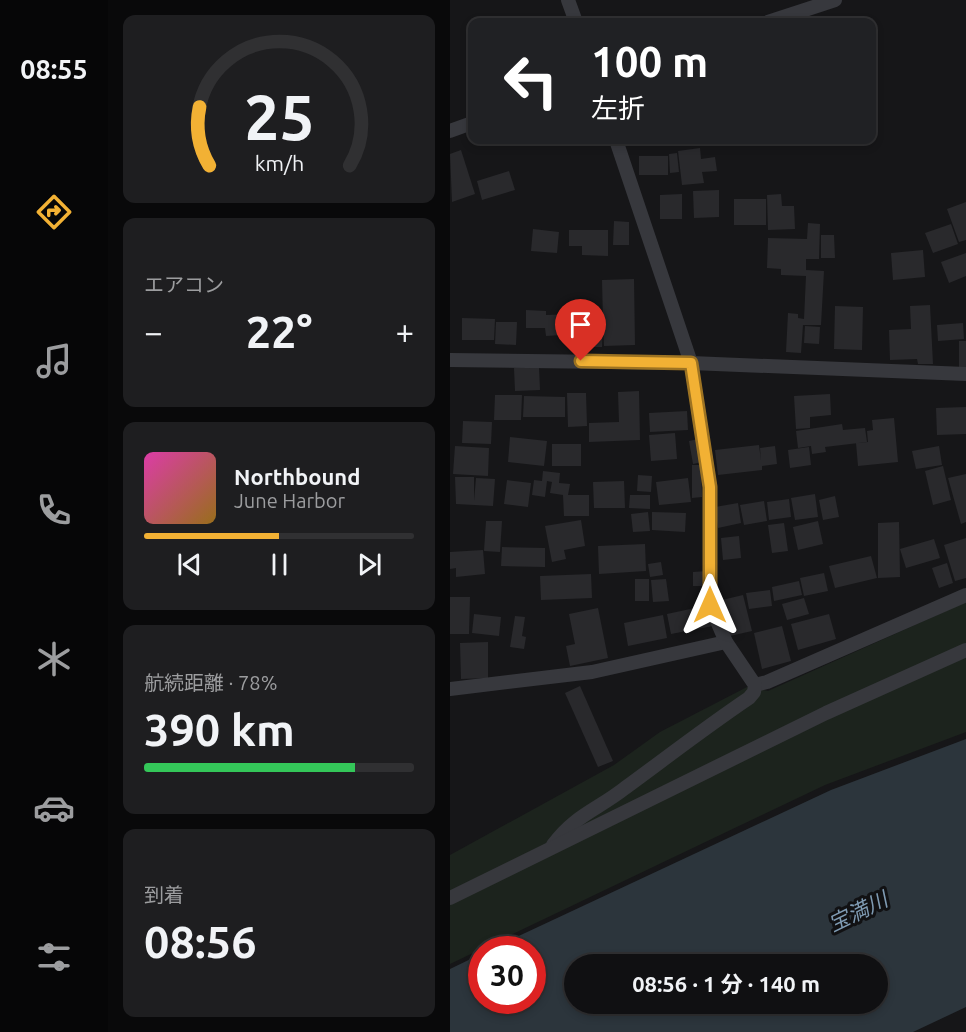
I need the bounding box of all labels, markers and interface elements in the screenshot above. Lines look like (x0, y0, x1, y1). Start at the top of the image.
text: 100 m (591, 38, 708, 85)
icon: left (492, 42, 570, 120)
text: 08:55 (20, 54, 88, 84)
text: 25 (244, 82, 314, 152)
text: 左折 (591, 93, 645, 123)
text: km/h (254, 152, 304, 176)
icon: directions (33, 191, 75, 233)
text: エアコン (144, 273, 224, 296)
pin (555, 299, 606, 361)
text: 22° (246, 306, 312, 357)
icon: arrive (564, 308, 597, 341)
text: − (144, 313, 163, 350)
text: + (395, 313, 414, 350)
icon: music (33, 340, 75, 382)
text: Northbound (234, 464, 360, 489)
icon: phone (33, 489, 75, 531)
text: June Harbor (234, 489, 345, 512)
icon: previous (173, 548, 206, 581)
icon: pause (263, 548, 296, 581)
icon: next (353, 548, 386, 581)
position arrow (678, 573, 742, 637)
icon: climate (33, 638, 75, 680)
text: 航続距離 · 78% (144, 671, 277, 694)
text: 390 km (144, 704, 295, 755)
icon: car (33, 787, 75, 829)
text: 到着 (144, 883, 184, 906)
water label: 宝満川 (824, 886, 893, 936)
text: 08:56 (144, 916, 257, 967)
icon: filters (33, 936, 75, 978)
speed limit sign: 30 (468, 936, 546, 1014)
text: 08:56 · 1 分 · 140 m (632, 971, 820, 996)

